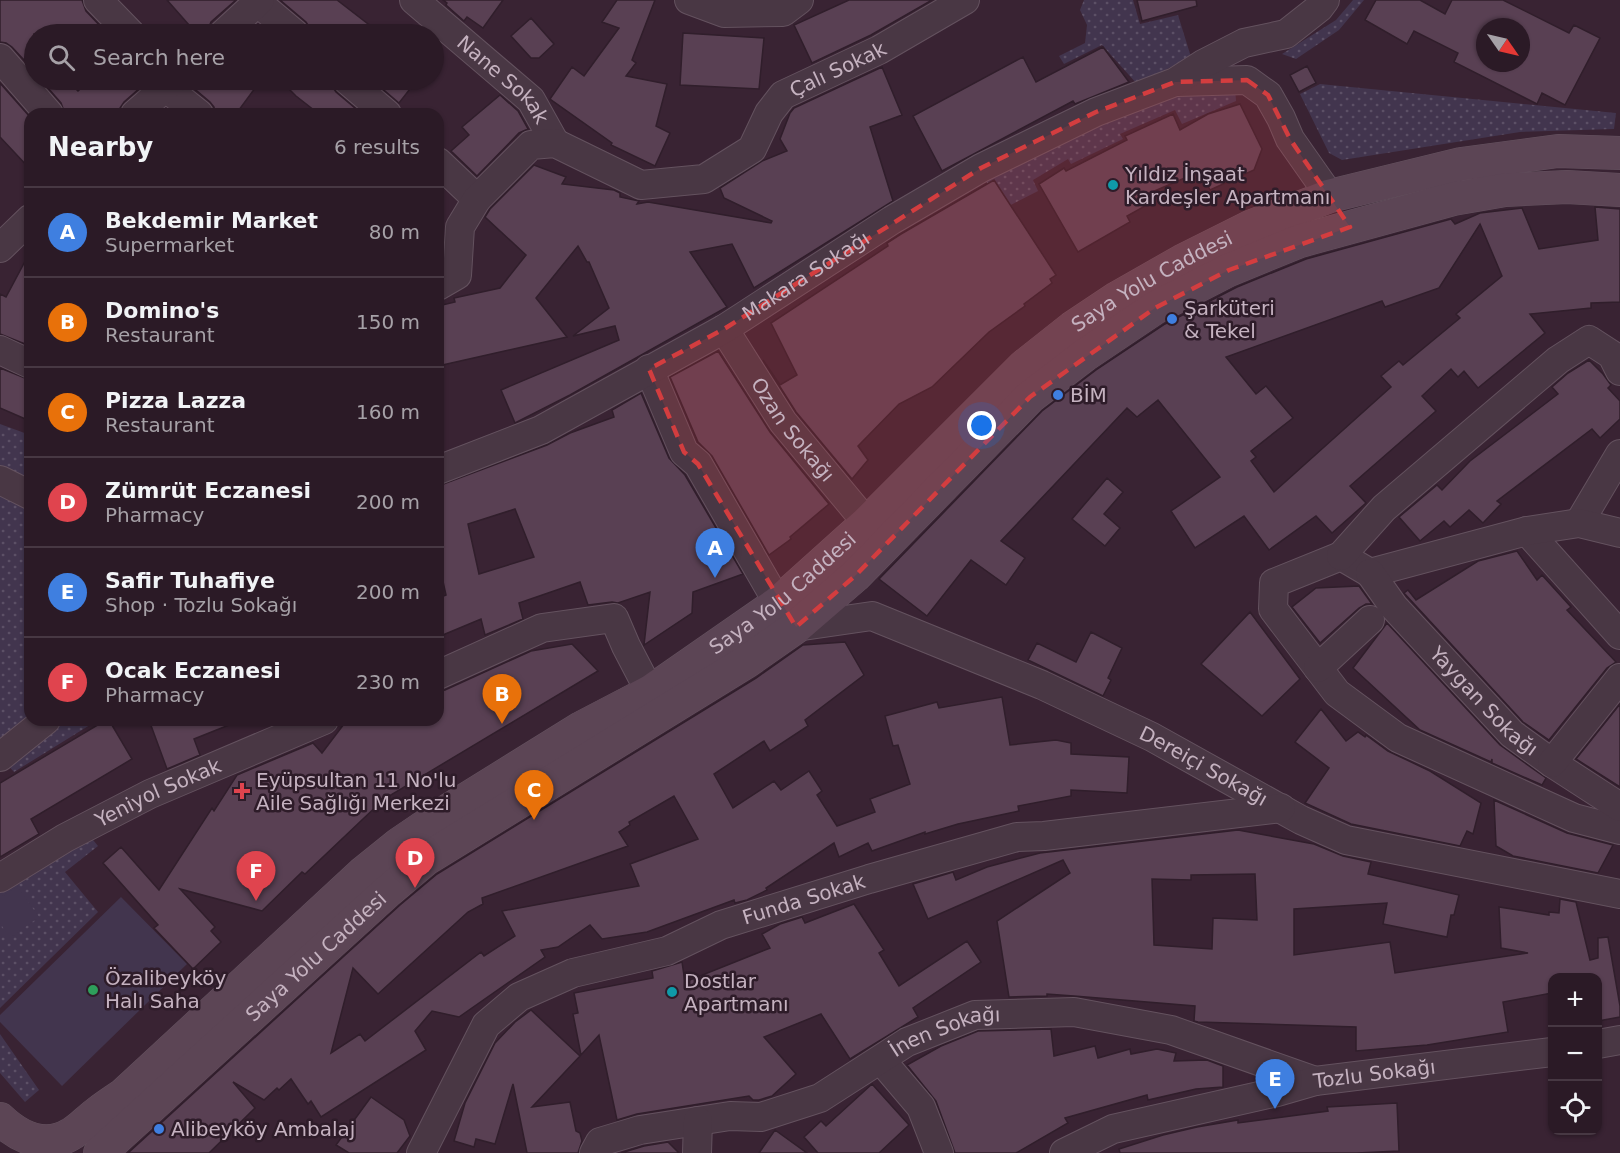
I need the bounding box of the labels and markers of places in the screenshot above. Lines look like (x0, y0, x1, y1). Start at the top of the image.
place label: Yıldız İnşaat Kardeşler Apartmanı (1124, 162, 1330, 209)
marker: Yıldız İnşaat Kardeşler Apartmanı (1106, 178, 1120, 192)
place label: Şarküteri & Tekel (1184, 296, 1275, 343)
marker: Şarküteri & Tekel (1165, 312, 1179, 326)
place label: BİM (1070, 383, 1107, 407)
marker: BİM (1051, 388, 1065, 402)
pin: A (696, 528, 734, 578)
pin: B (482, 674, 522, 724)
place label: Eyüpsultan 11 No'lu Aile Sağlığı Merkezi (256, 768, 456, 815)
pin: C (514, 770, 554, 820)
marker: Eyüpsultan 11 No'lu Aile Sağlığı Merkezi (233, 782, 251, 800)
pin: D (396, 838, 434, 888)
pin: F (236, 852, 276, 901)
place label: Özalibeyköy Halı Saha (105, 966, 227, 1013)
place label: Dostlar Apartmanı (684, 969, 789, 1016)
marker: Özalibeyköy Halı Saha (86, 983, 100, 997)
marker: Dostlar Apartmanı (665, 985, 679, 999)
pin: E (1256, 1060, 1294, 1109)
place label: Alibeyköy Ambalaj (171, 1117, 355, 1141)
marker: Alibeyköy Ambalaj (152, 1122, 166, 1136)

